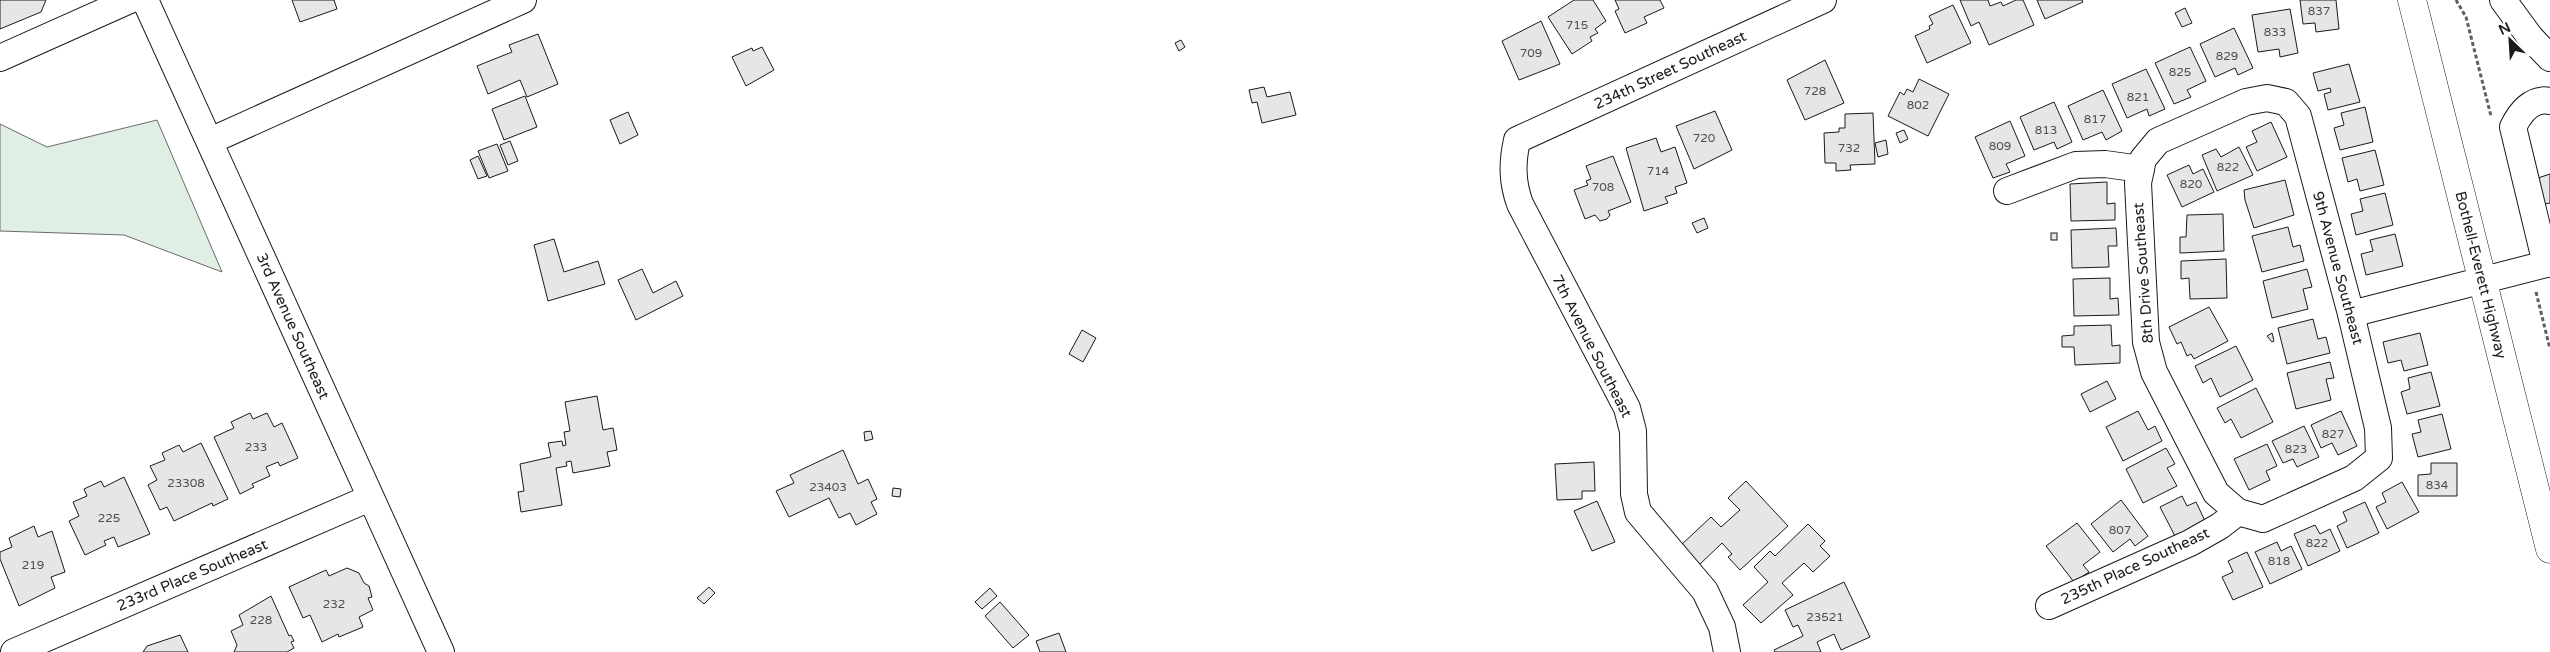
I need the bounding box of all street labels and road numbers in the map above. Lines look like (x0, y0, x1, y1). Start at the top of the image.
street label: 234th Street Southeast (1591, 27, 1749, 113)
street label: 9th Avenue Southeast (2309, 189, 2367, 347)
street label: Bothell-Everett Highway (2451, 189, 2511, 361)
street label: 8th Drive Southeast (2129, 202, 2157, 344)
street label: 3rd Avenue Southeast (253, 250, 333, 402)
street label: 7th Avenue Southeast (1548, 272, 1636, 421)
street label: 235th Place Southeast (2058, 524, 2212, 608)
street label: 233rd Place Southeast (114, 535, 270, 615)

